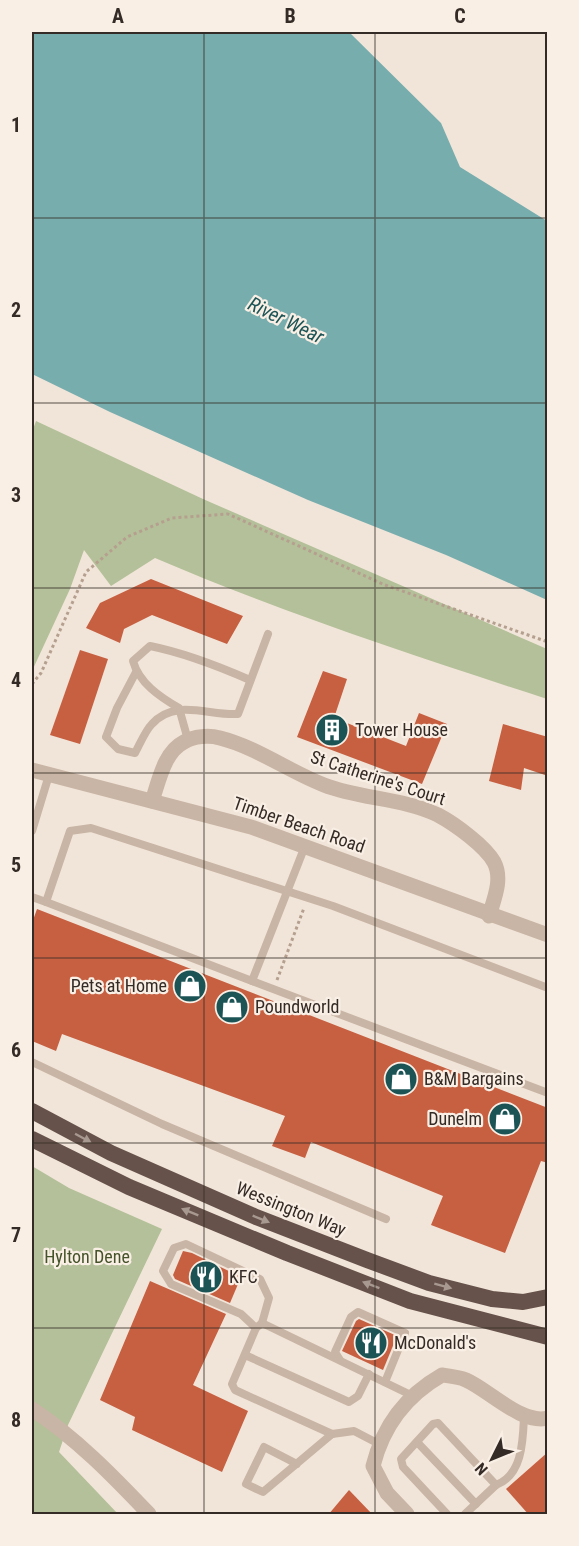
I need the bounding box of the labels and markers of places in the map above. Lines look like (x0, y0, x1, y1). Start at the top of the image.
building icon: Tower House (314, 712, 350, 748)
place label: Tower House (355, 719, 448, 740)
shop icon: Pets at Home (172, 968, 208, 1004)
place label: Pets at Home (71, 975, 167, 996)
shop icon: Poundworld (214, 989, 250, 1025)
place label: Poundworld (255, 996, 340, 1017)
shop icon: B&M Bargains (383, 1061, 419, 1097)
place label: B&M Bargains (424, 1068, 524, 1089)
shop icon: Dunelm (487, 1101, 523, 1137)
place label: Dunelm (428, 1108, 482, 1129)
restaurant icon: KFC (188, 1259, 224, 1295)
place label: KFC (229, 1266, 258, 1287)
restaurant icon: McDonald's (353, 1325, 389, 1361)
place label: McDonald's (394, 1332, 476, 1353)

